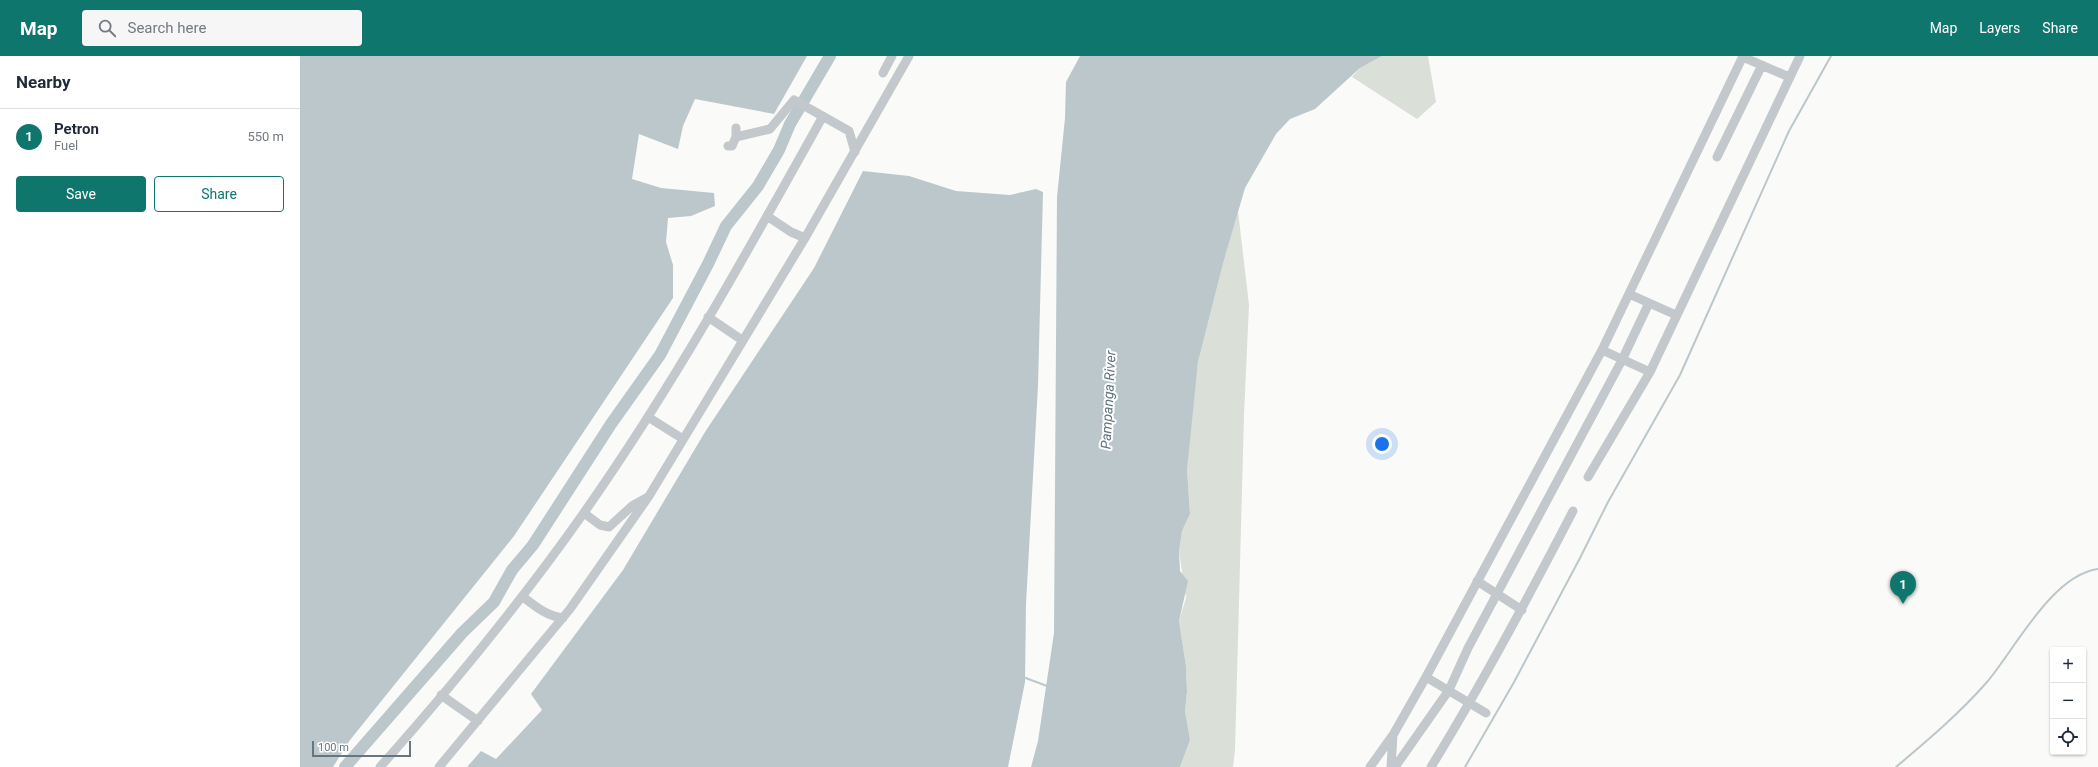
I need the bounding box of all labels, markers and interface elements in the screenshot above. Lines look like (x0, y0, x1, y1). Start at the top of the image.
search box (82, 10, 362, 46)
text: Map (20, 17, 58, 40)
icon: search (96, 17, 118, 39)
text: Search here (128, 19, 206, 37)
text: Map (1930, 20, 1957, 36)
text: Layers (1979, 20, 2020, 36)
text: Share (2042, 20, 2078, 36)
text: Nearby (16, 72, 71, 92)
text: Petron (54, 120, 99, 138)
text: 1 (25, 129, 33, 144)
text: 550 m (247, 129, 284, 144)
text: Fuel (54, 138, 78, 153)
button: Save (16, 176, 146, 212)
button: Share (154, 176, 284, 212)
water label: Pampanga River (1097, 350, 1119, 450)
your location (1372, 434, 1392, 454)
pin: 1 (1890, 571, 1916, 604)
map controls (2050, 647, 2086, 755)
button: + (2050, 647, 2086, 683)
button: − (2050, 683, 2086, 719)
button: locate (2050, 719, 2086, 755)
scale bar (312, 739, 411, 758)
text: 100 m (318, 741, 349, 754)

